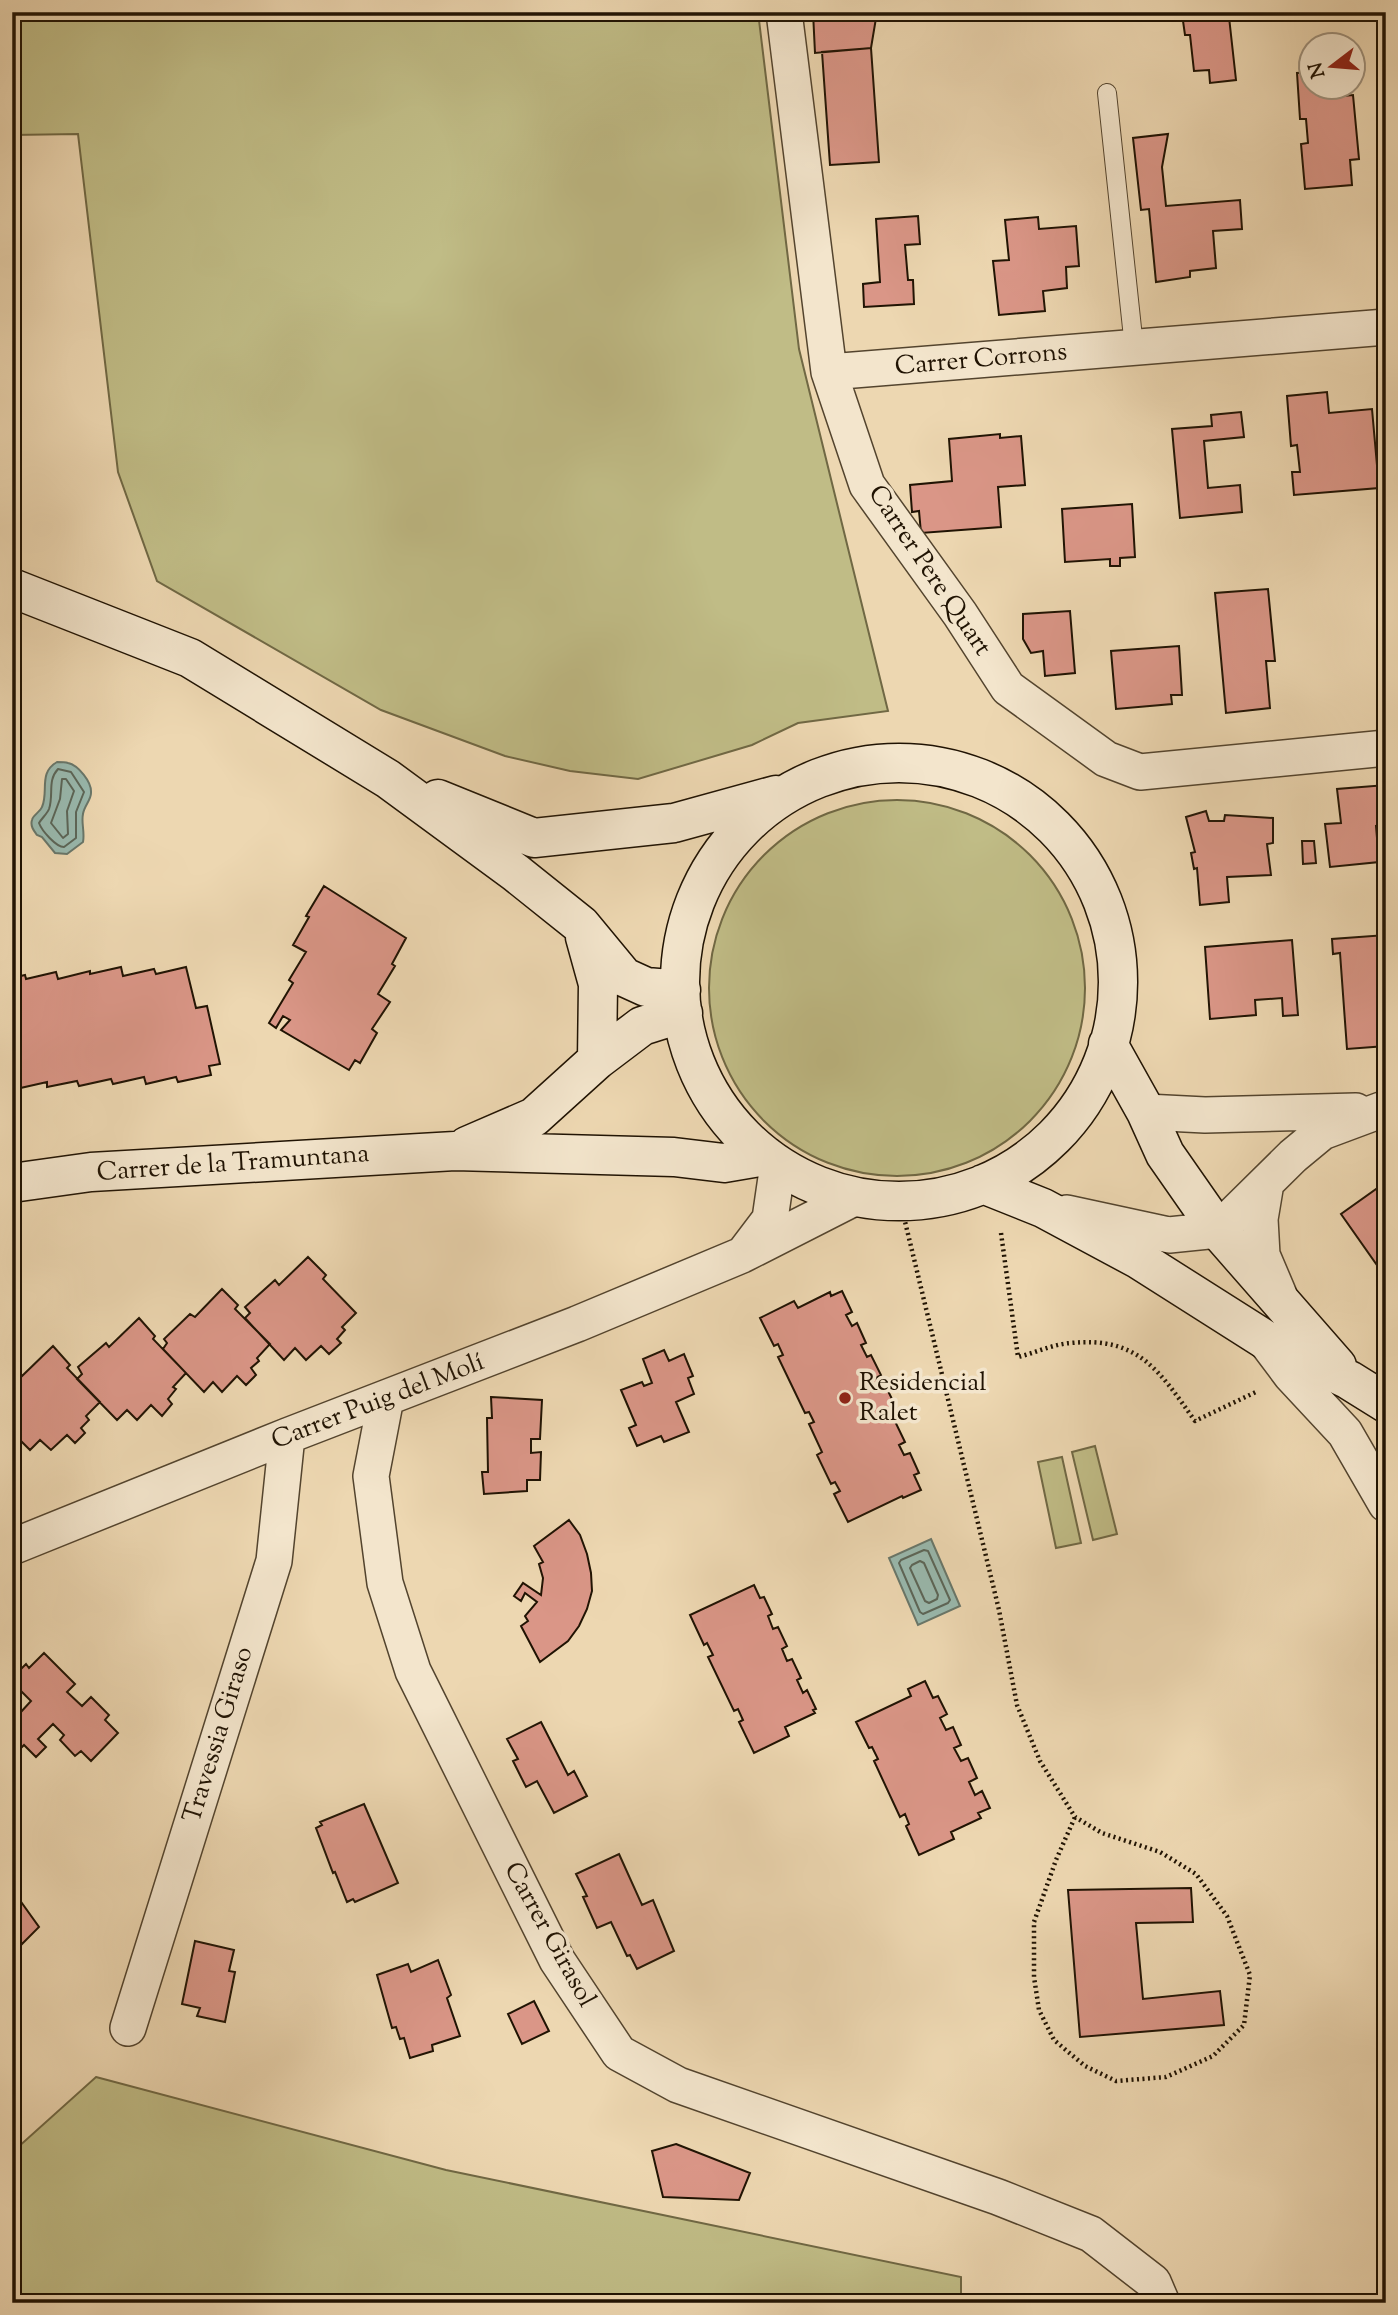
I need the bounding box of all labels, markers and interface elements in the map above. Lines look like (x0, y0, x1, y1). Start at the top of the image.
north arrow (1296, 32, 1366, 102)
text: N (1303, 59, 1333, 81)
street label: Carrer Corrons (893, 334, 1069, 386)
street label: Carrer Pere Quart (858, 478, 1000, 664)
street label: Carrer de la Tramuntana (95, 1136, 371, 1192)
street label: Carrer Puig del Molí (266, 1344, 490, 1460)
place label: Residencial Ralet (859, 1365, 987, 1432)
marker: Residencial Ralet (837, 1390, 853, 1406)
street label: Travessia Giraso (175, 1642, 263, 1828)
street label: Carrer Girasol (494, 1856, 604, 2014)

